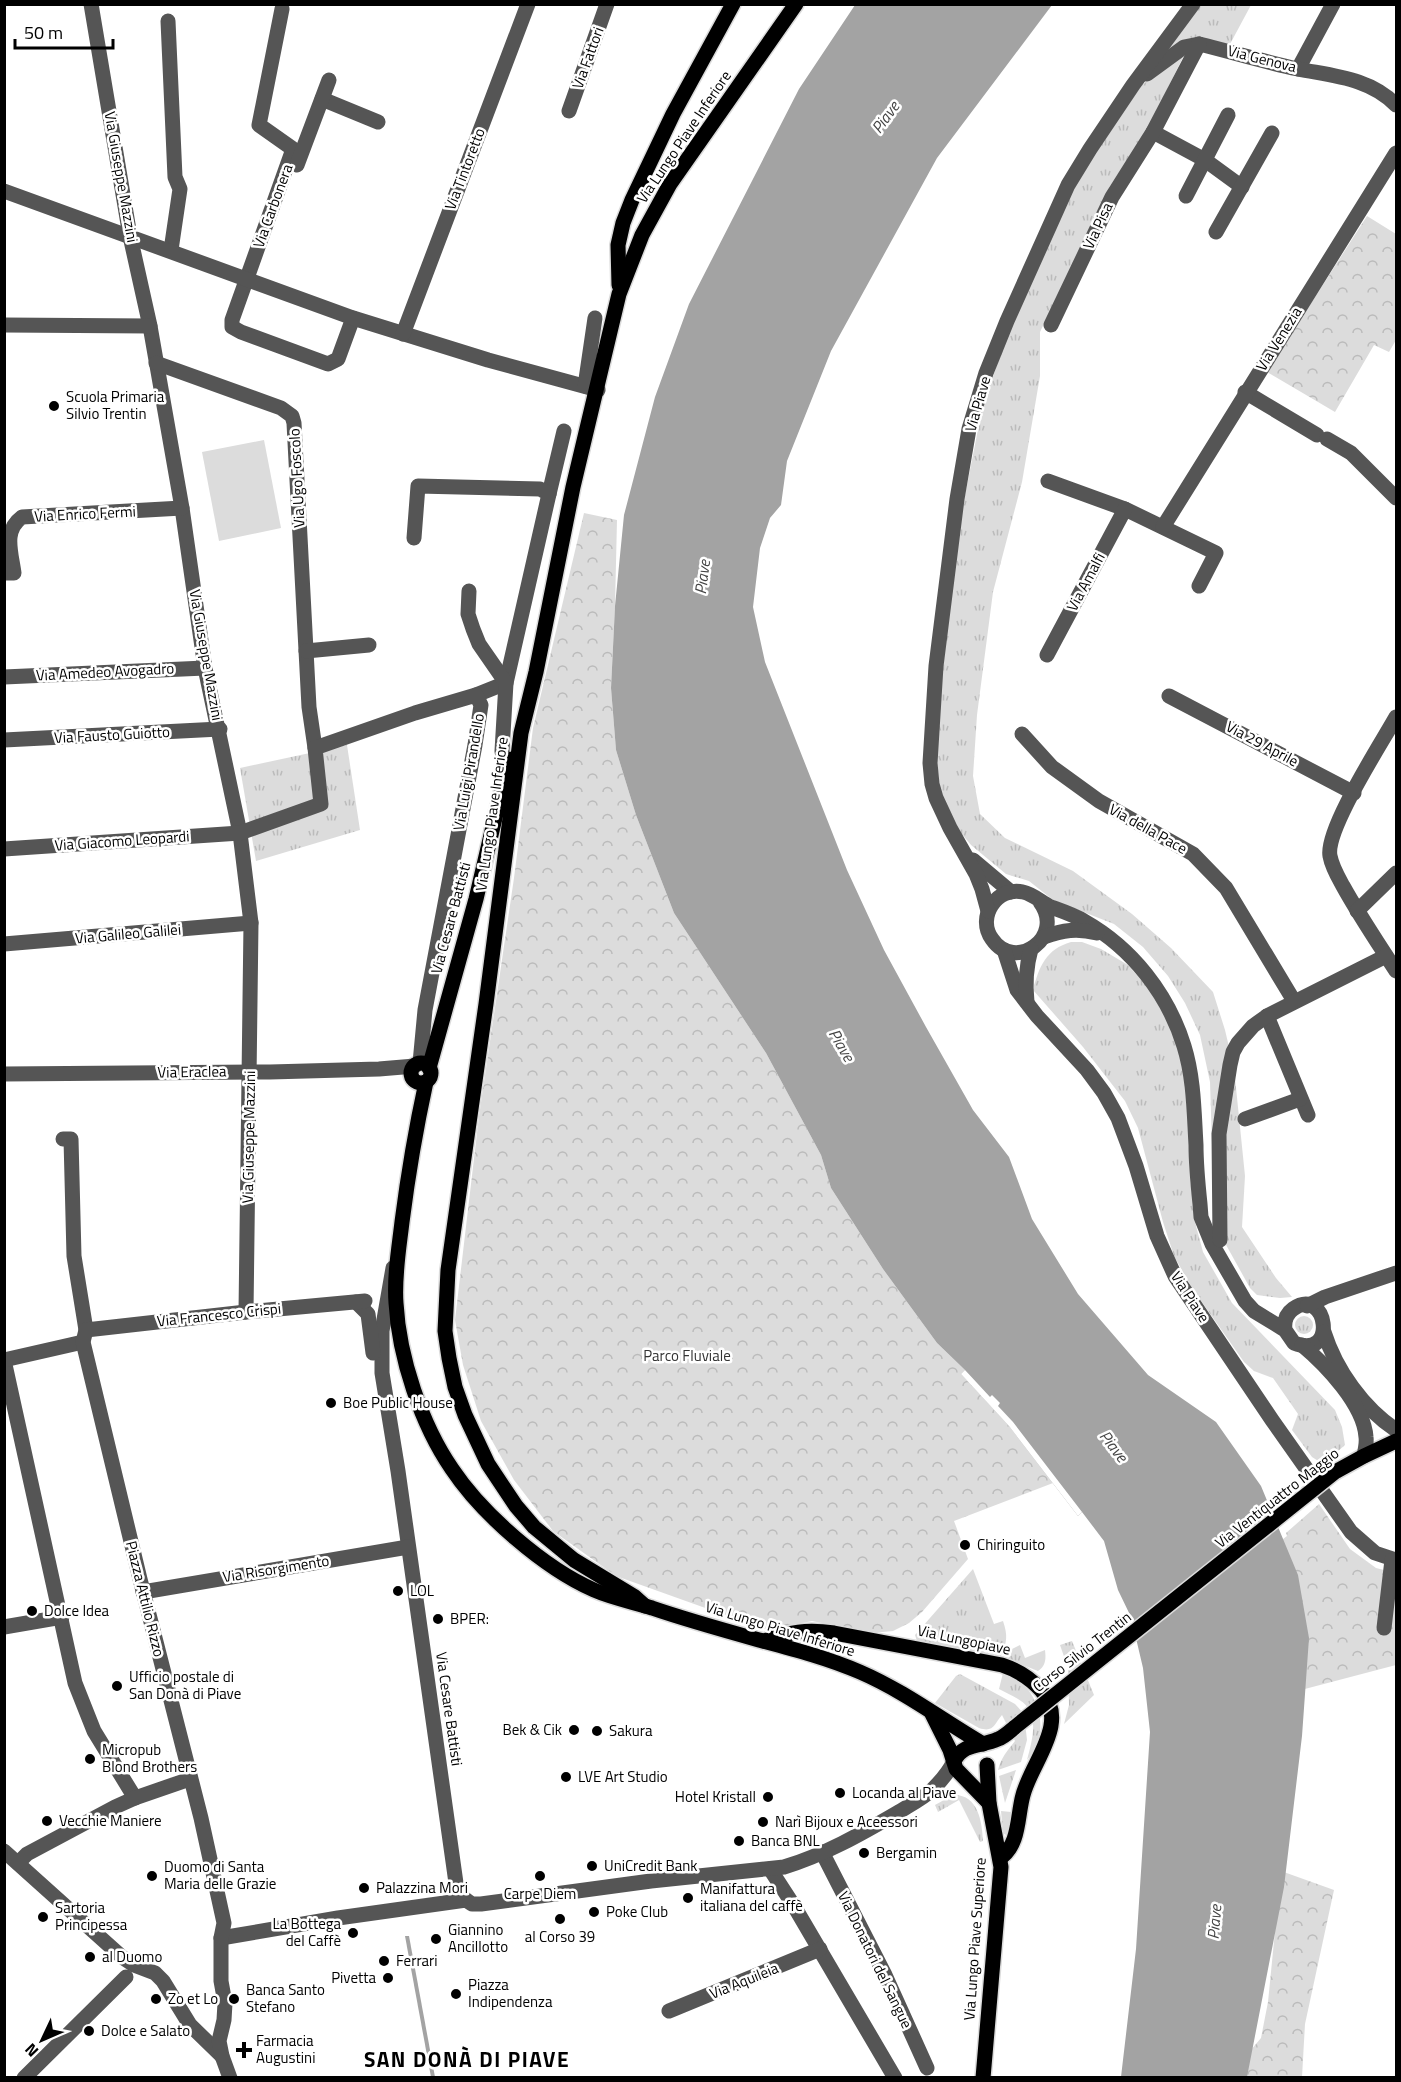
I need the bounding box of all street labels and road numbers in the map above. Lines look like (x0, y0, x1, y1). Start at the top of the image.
street label: Via Fattori (566, 24, 609, 92)
street label: Via Genova (1225, 39, 1299, 78)
street label: Via Lungo Piave Inferiore (631, 66, 737, 208)
street label: Via Giuseppe Mazzini (99, 109, 144, 244)
street label: Via Tintoretto (438, 124, 491, 213)
street label: Via Carbonera (247, 160, 299, 251)
street label: Via Pisa (1077, 198, 1119, 253)
street label: Via Venezia (1250, 302, 1308, 375)
street label: Via Piave (959, 373, 996, 434)
street label: Via Ugo Foscolo (282, 428, 311, 528)
street label: Via Enrico Fermi (34, 499, 136, 528)
street label: Via Amalfi (1060, 548, 1111, 615)
street label: Via Giuseppe Mazzini (184, 587, 229, 722)
street label: Via Amedeo Avogadro (35, 656, 175, 687)
street label: Via Luigi Pirandello (447, 711, 490, 832)
street label: Via 29 Aprile (1222, 715, 1303, 772)
street label: Via Fausto Guiotto (53, 720, 171, 749)
street label: Via Lungo Piave Inferiore (469, 735, 514, 893)
street label: Via della Pace (1105, 798, 1192, 860)
street label: Via Giacomo Leopardi (54, 824, 190, 857)
street label: Via Cesare Battisti (425, 859, 476, 976)
street label: Via Galileo Galilei (74, 917, 182, 950)
street label: Via Eraclea (157, 1059, 227, 1084)
street label: Via Giuseppe Mazzini (236, 1070, 261, 1204)
street label: Via Piave (1165, 1267, 1216, 1327)
street label: Via Francesco Crispi (156, 1297, 282, 1332)
street label: Via Ventiquattro Maggio (1210, 1442, 1344, 1553)
street label: Piazza Attilio Rizzo (120, 1539, 171, 1659)
street label: Via Risorgimento (221, 1549, 331, 1588)
street label: Via Lungo Piave Inferiore (702, 1595, 858, 1662)
street label: Corso Silvio Trentin (1027, 1606, 1136, 1698)
street label: Via Lungopiave (915, 1618, 1013, 1661)
street label: Via Cesare Battisti (430, 1650, 469, 1767)
street label: Via Lungo Piave Superiore (957, 1857, 992, 2021)
street label: Via Donatori del Sangue (832, 1887, 919, 2032)
street label: Via Aquileia (706, 1956, 782, 2005)

